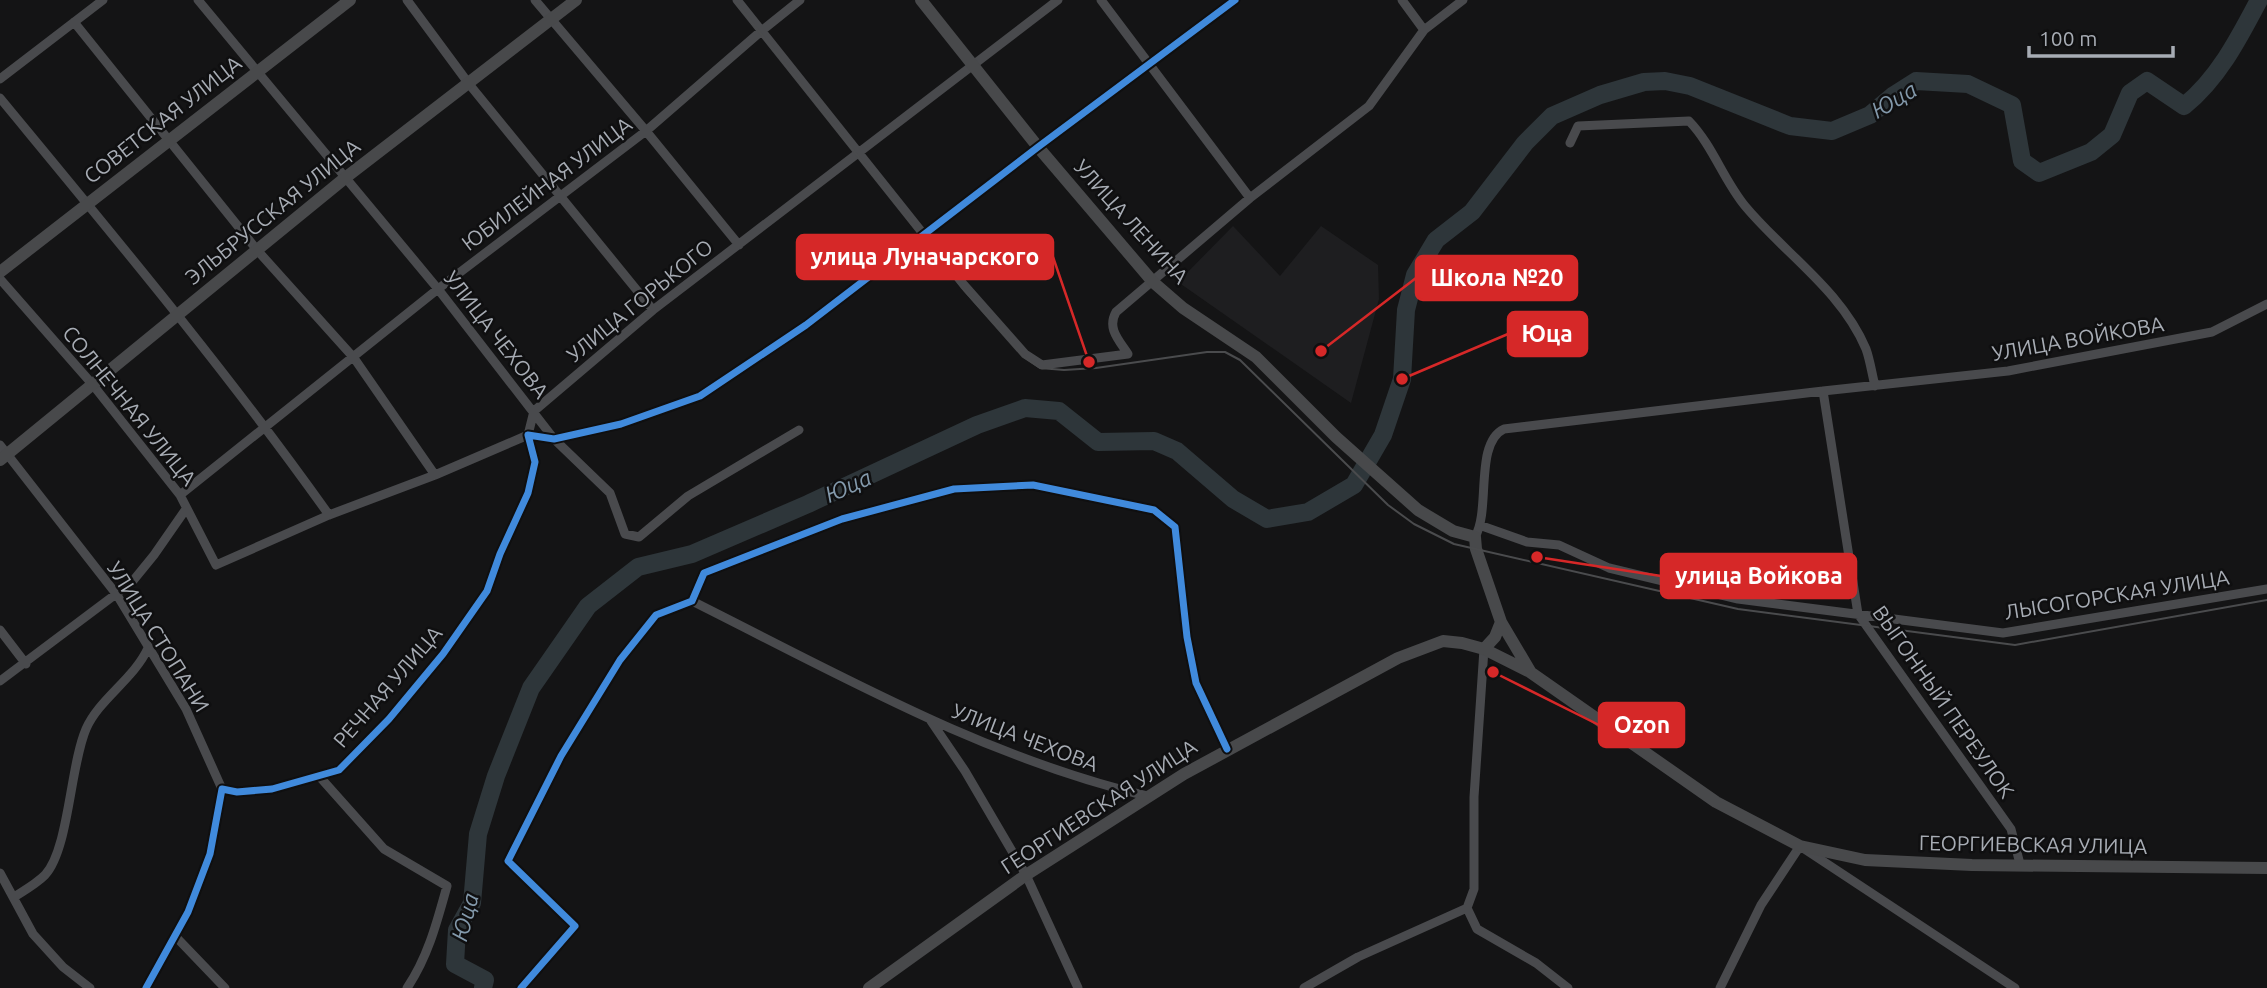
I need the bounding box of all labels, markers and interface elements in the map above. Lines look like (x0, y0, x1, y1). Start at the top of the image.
scale bar (2029, 14, 2172, 58)
text: 100 m (2039, 26, 2097, 50)
street label: СОВЕТСКАЯ УЛИЦА (79, 50, 246, 188)
water label: Юца (1867, 76, 1921, 123)
street label: ЮБИЛЕЙНАЯ УЛИЦА (457, 111, 636, 255)
street label: ЭЛЬБРУССКАЯ УЛИЦА (180, 133, 365, 289)
street label: УЛИЦА ЛЕНИНА (1070, 154, 1194, 288)
street label: УЛИЦА ГОРЬКОГО (562, 234, 717, 366)
callout: улица Луначарского (797, 235, 1053, 279)
text: улица Луначарского (811, 244, 1039, 269)
callout: Школа №20 (1416, 256, 1577, 300)
text: Школа №20 (1430, 265, 1564, 290)
street label: УЛИЦА ЧЕХОВА (440, 266, 554, 403)
street label: УЛИЦА ВОЙКОВА (1990, 311, 2166, 365)
callout: Юца (1508, 312, 1587, 356)
street label: СОЛНЕЧНАЯ УЛИЦА (58, 321, 202, 490)
text: Юца (1521, 321, 1573, 346)
water label: Юца (821, 464, 875, 507)
callout: улица Войкова (1661, 554, 1856, 598)
street label: УЛИЦА СТОПАНИ (103, 557, 215, 716)
text: улица Войкова (1675, 563, 1843, 588)
street label: ЛЫСОГОРСКАЯ УЛИЦА (2003, 564, 2231, 624)
street label: ВЫГОННЫЙ ПЕРЕУЛОК (1868, 601, 2019, 802)
street label: РЕЧНАЯ УЛИЦА (328, 620, 447, 752)
street label: УЛИЦА ЧЕХОВА (949, 698, 1102, 776)
callout: Ozon (1599, 703, 1684, 747)
text: Ozon (1614, 712, 1670, 737)
street label: ГЕОРГИЕВСКАЯ УЛИЦА (996, 734, 1201, 878)
street label: ГЕОРГИЕВСКАЯ УЛИЦА (1919, 830, 2148, 858)
water label: Юца (446, 890, 483, 943)

